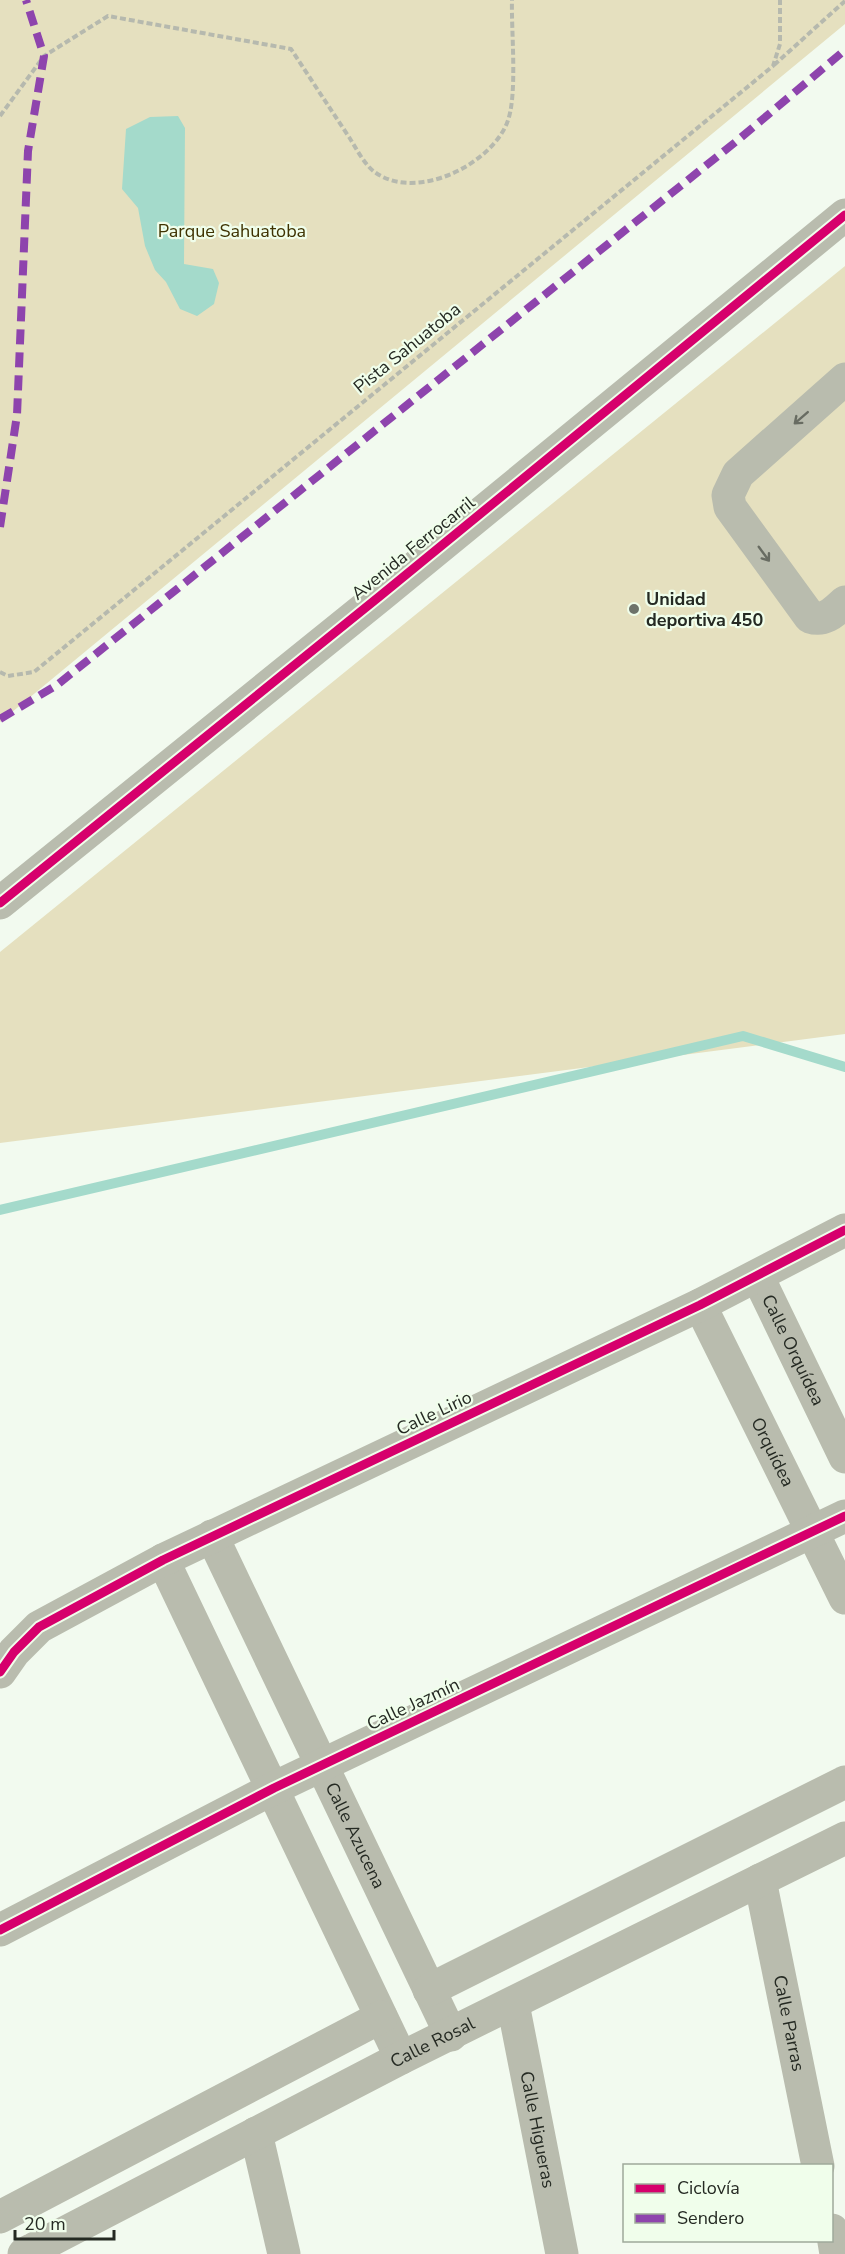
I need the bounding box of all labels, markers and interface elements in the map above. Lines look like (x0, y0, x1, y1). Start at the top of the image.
park label: Parque Sahuatoba (158, 219, 306, 243)
street label: Pista Sahuatoba (348, 297, 466, 399)
one-way arrow (794, 411, 809, 425)
street label: Avenida Ferrocarril (346, 490, 480, 605)
one-way arrow (758, 546, 770, 562)
place label: Unidad deportiva 450 (646, 587, 763, 632)
marker: Unidad deportiva 450 (627, 602, 641, 616)
street label: Calle Orquídea (756, 1290, 830, 1410)
street label: Calle Lirio (392, 1385, 476, 1441)
street label: Orquídea (745, 1413, 800, 1491)
street label: Calle Jazmín (363, 1672, 463, 1736)
street label: Calle Azucena (320, 1778, 391, 1893)
street label: Calle Parras (768, 1973, 810, 2073)
street label: Calle Rosal (386, 2011, 479, 2074)
street label: Calle Higueras (514, 2069, 561, 2190)
legend (623, 2164, 833, 2242)
text: Ciclovía (677, 2176, 740, 2200)
scale bar (15, 2203, 114, 2241)
text: Sendero (677, 2206, 744, 2230)
text: 20 m (24, 2212, 66, 2236)

